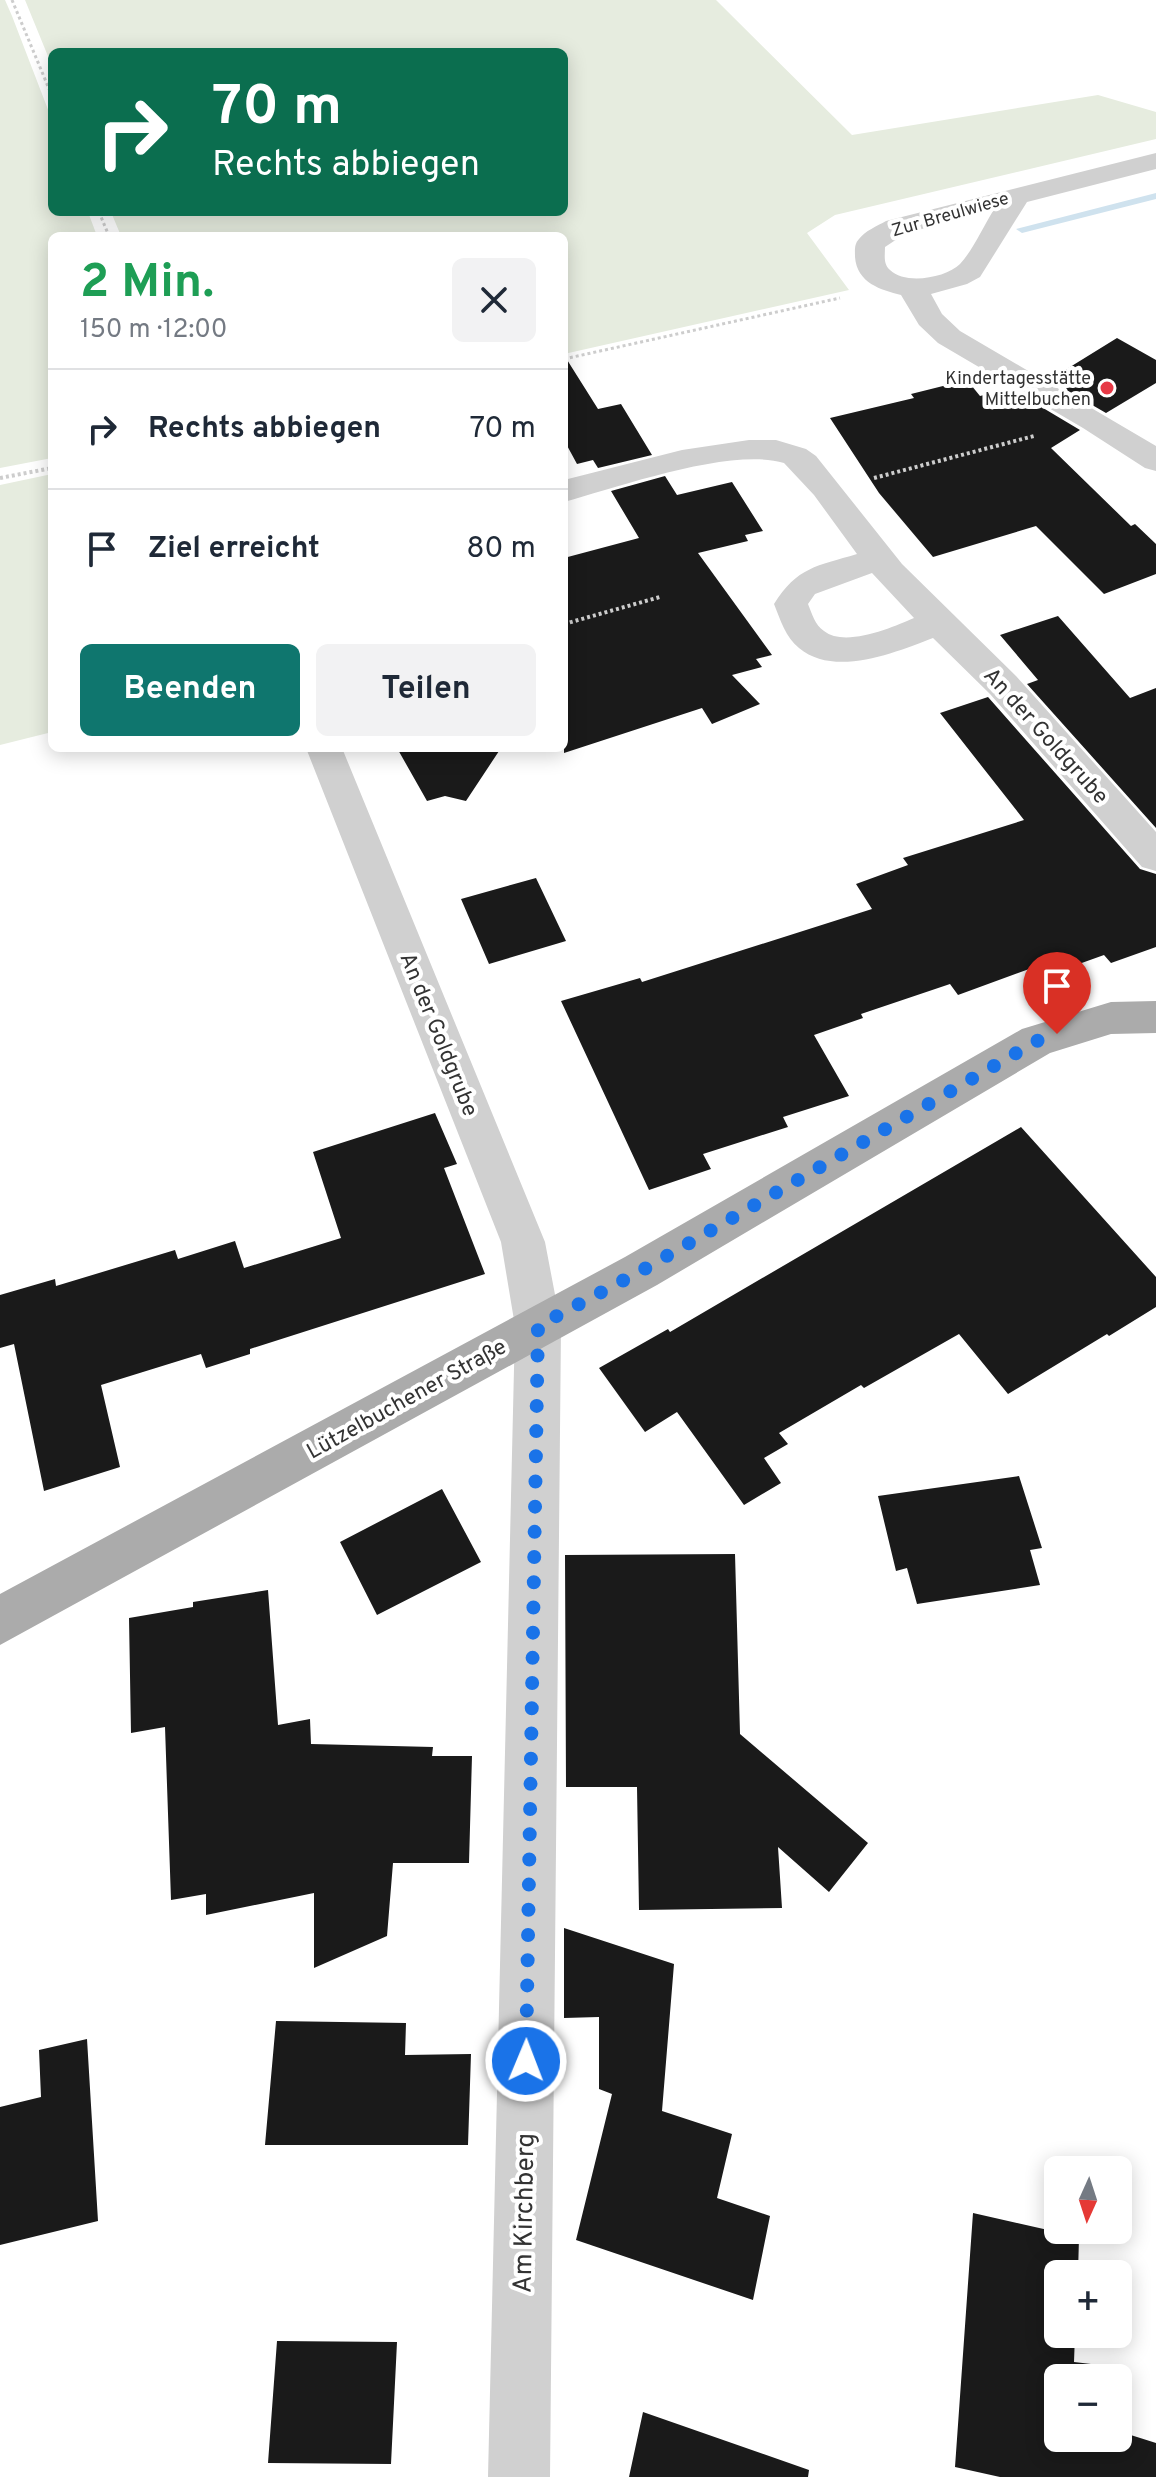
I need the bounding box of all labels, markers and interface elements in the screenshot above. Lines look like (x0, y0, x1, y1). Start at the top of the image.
text: 70 m (212, 74, 342, 144)
icon: right (80, 80, 184, 184)
text: Rechts abbiegen (212, 143, 480, 189)
street label: Zur Breulwiese (889, 188, 1012, 243)
text: 2 Min. (80, 254, 214, 314)
button: close (452, 258, 536, 342)
text: 150 m · 12:00 (80, 314, 227, 347)
place label: Kindertagesstätte Mittelbuchen (945, 368, 1091, 412)
marker: Kindertagesstätte Mittelbuchen (1098, 379, 1116, 397)
icon: right (80, 407, 124, 451)
text: Rechts abbiegen (148, 411, 381, 448)
text: 70 m (470, 411, 536, 448)
icon: arrive (80, 527, 124, 571)
text: Ziel erreicht (148, 531, 320, 568)
text: 80 m (466, 531, 536, 568)
button: Beenden (80, 644, 300, 736)
button: Teilen (316, 644, 536, 736)
street label: An der Goldgrube (977, 663, 1113, 810)
street label: An der Goldgrube (393, 949, 483, 1121)
pin (1023, 952, 1091, 1034)
icon: arrive (1035, 964, 1079, 1008)
street label: Lützelbuchener Straße (303, 1334, 512, 1466)
position arrow (484, 2019, 568, 2103)
street label: Am Kirchberg (508, 2133, 543, 2293)
north arrow (1044, 2156, 1132, 2244)
map controls (1044, 2156, 1132, 2452)
button: + (1044, 2260, 1132, 2348)
button: − (1044, 2364, 1132, 2452)

